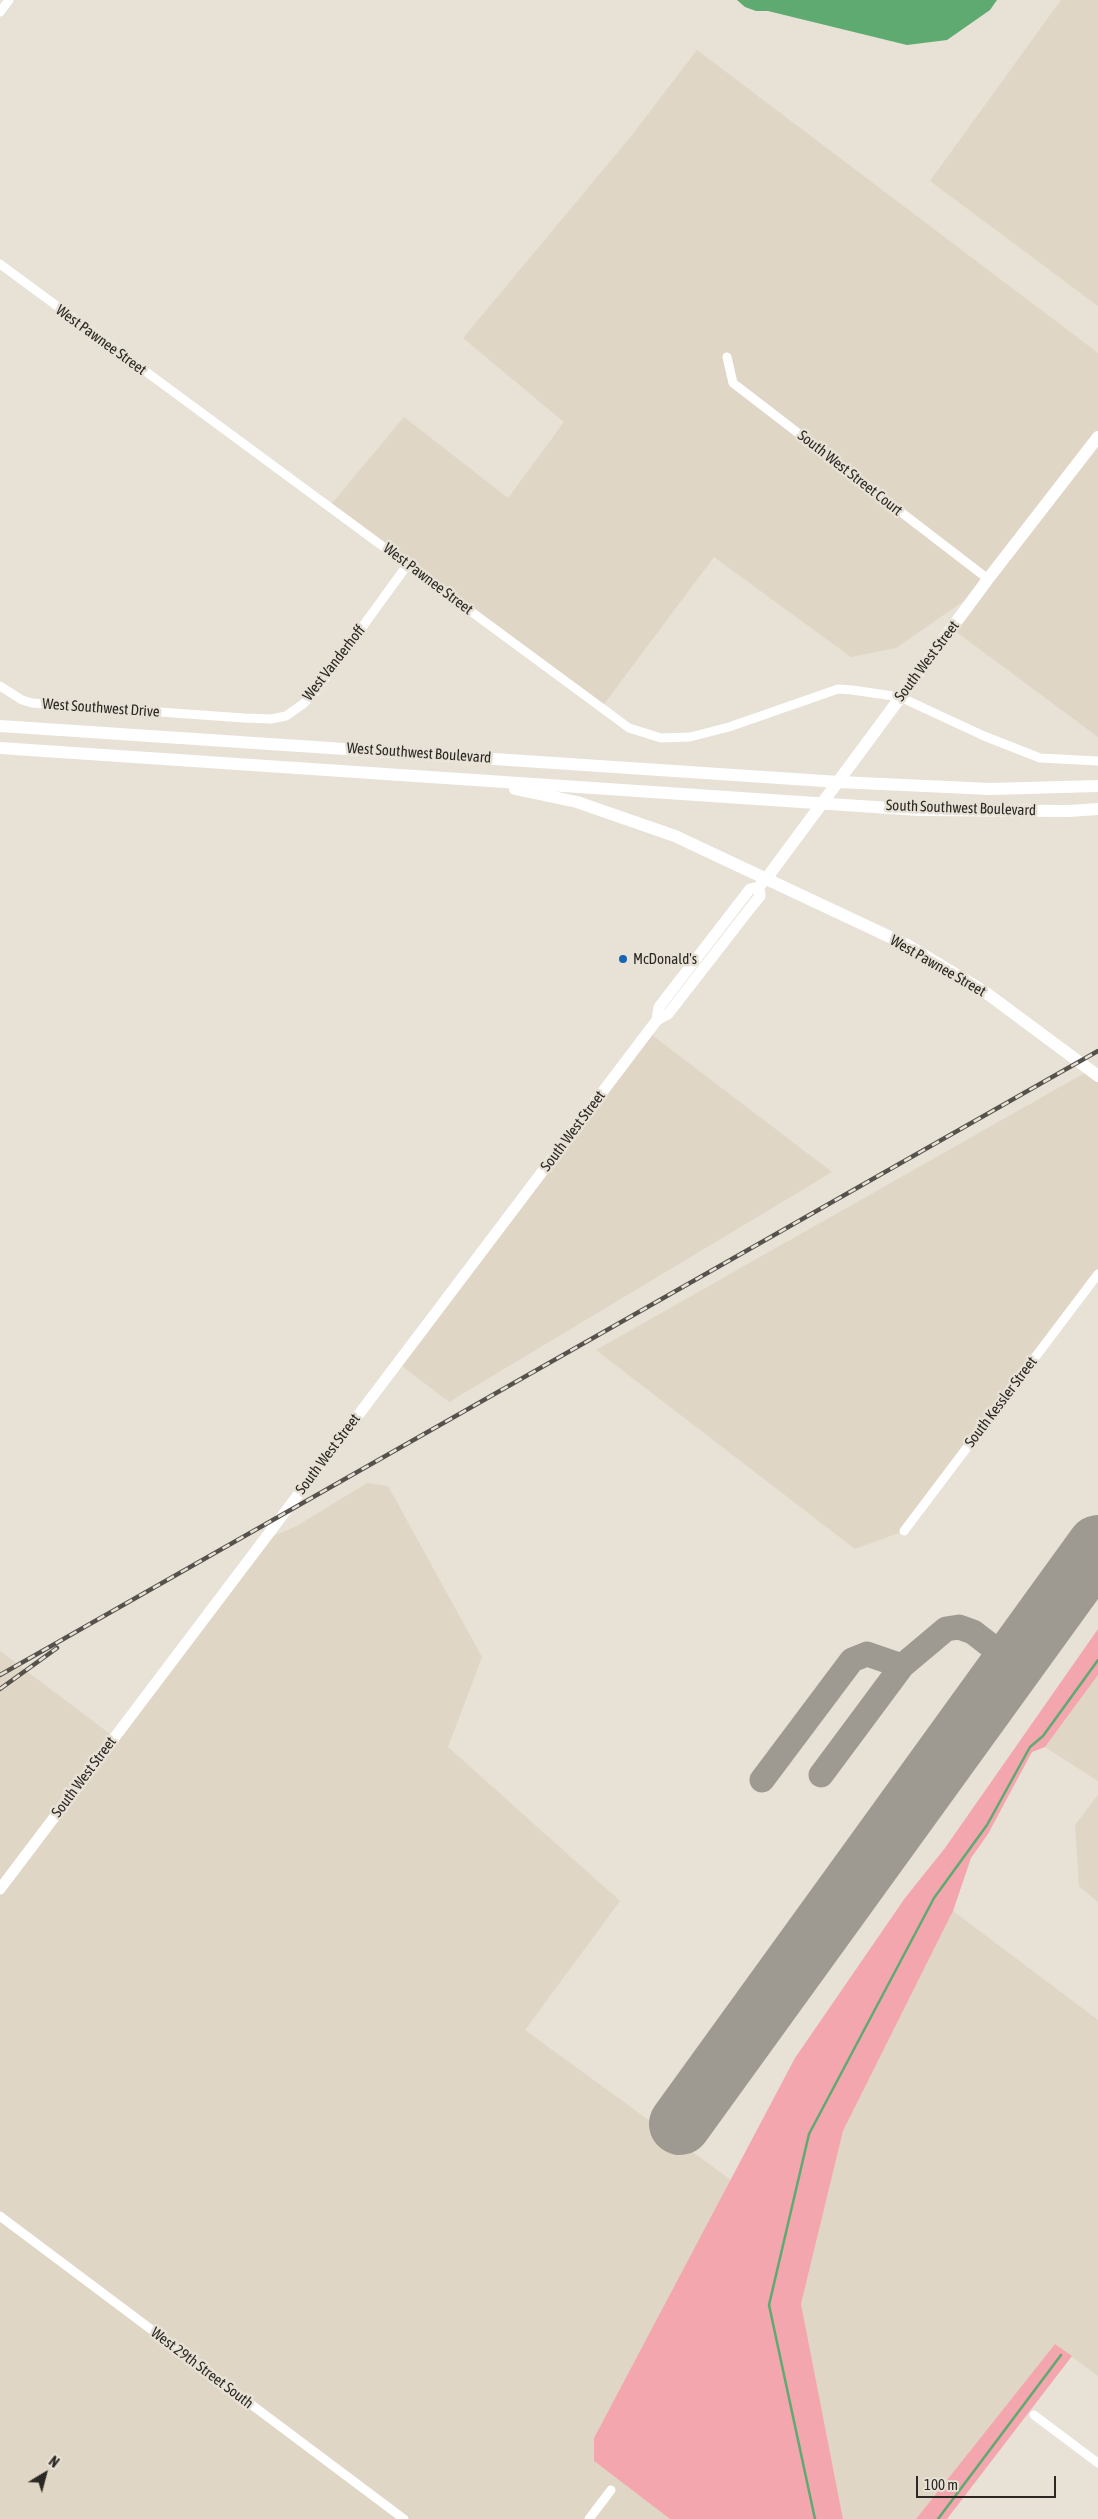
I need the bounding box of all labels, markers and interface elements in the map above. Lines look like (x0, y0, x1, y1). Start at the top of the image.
street label: West Pawnee Street (52, 301, 150, 379)
street label: South West Street Court (794, 427, 906, 519)
street label: West Pawnee Street (380, 539, 476, 619)
street label: South West Street (891, 617, 963, 705)
street label: West Vanderhoff (299, 622, 369, 704)
street label: West Southwest Drive (42, 695, 160, 721)
street label: West Southwest Boulevard (346, 739, 492, 767)
street label: South Southwest Boulevard (886, 796, 1036, 820)
street label: West Pawnee Street (887, 931, 989, 1001)
place label: McDonald's (633, 950, 697, 968)
marker: McDonald's (617, 953, 629, 965)
street label: South West Street (537, 1087, 609, 1175)
street label: South Kessler Street (961, 1353, 1041, 1451)
street label: South West Street (292, 1410, 364, 1498)
street label: South West Street (48, 1733, 120, 1821)
street label: West 29th Street South (147, 2324, 257, 2412)
north arrow (20, 2449, 70, 2499)
text: N (46, 2453, 62, 2471)
scale bar (918, 2466, 1058, 2498)
text: 100 m (924, 2476, 958, 2493)

